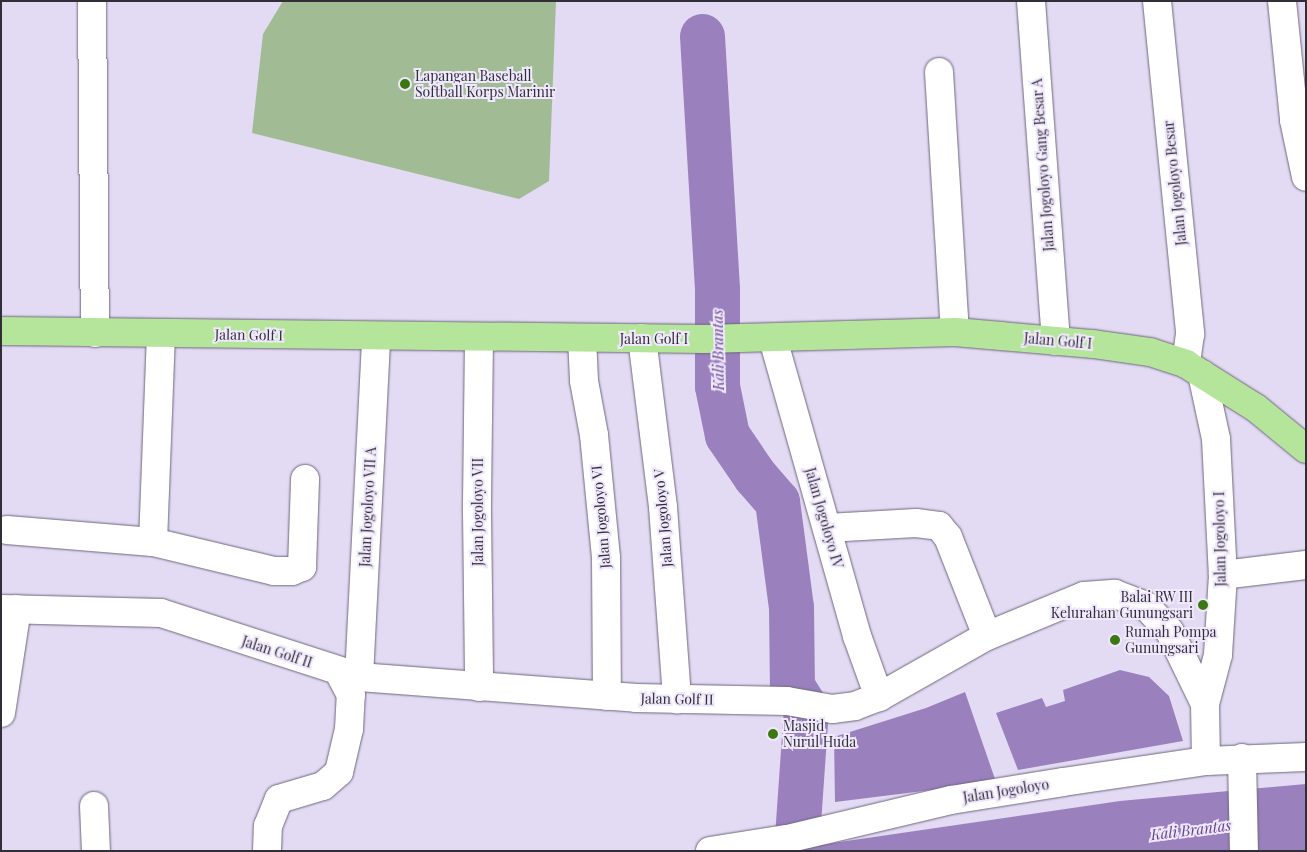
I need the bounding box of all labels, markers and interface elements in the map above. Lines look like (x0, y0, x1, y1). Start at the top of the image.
place label: Lapangan Baseball Softball Korps Marinir (415, 68, 555, 100)
marker: Lapangan Baseball Softball Korps Marinir (399, 78, 411, 90)
street label: Jalan Jogoloyo Gang Besar A (1029, 78, 1057, 252)
street label: Jalan Jogoloyo Besar (1160, 120, 1190, 246)
water label: Kali Brantas (708, 309, 728, 391)
street label: Jalan Golf I (215, 326, 283, 344)
street label: Jalan Golf I (1023, 330, 1093, 352)
street label: Jalan Golf I (620, 331, 688, 347)
street label: Jalan Jogoloyo VII A (356, 446, 380, 568)
street label: Jalan Jogoloyo VII (470, 458, 486, 566)
street label: Jalan Jogoloyo VI (588, 465, 614, 569)
street label: Jalan Jogoloyo IV (802, 466, 846, 570)
street label: Jalan Jogoloyo V (650, 468, 676, 568)
street label: Jalan Jogoloyo I (1211, 491, 1229, 587)
place label: Balai RW III Kelurahan Gunungsari (1051, 589, 1193, 622)
marker: Balai RW III Kelurahan Gunungsari (1197, 599, 1209, 611)
place label: Rumah Pompa Gunungsari (1125, 624, 1217, 656)
street label: Jalan Golf II (240, 633, 314, 671)
marker: Rumah Pompa Gunungsari (1109, 634, 1121, 646)
street label: Jalan Golf II (640, 690, 714, 708)
place label: Masjid Nurul Huda (783, 718, 856, 750)
marker: Masjid Nurul Huda (767, 728, 779, 740)
street label: Jalan Jogoloyo (962, 776, 1050, 806)
water label: Kali Brantas (1150, 816, 1232, 844)

